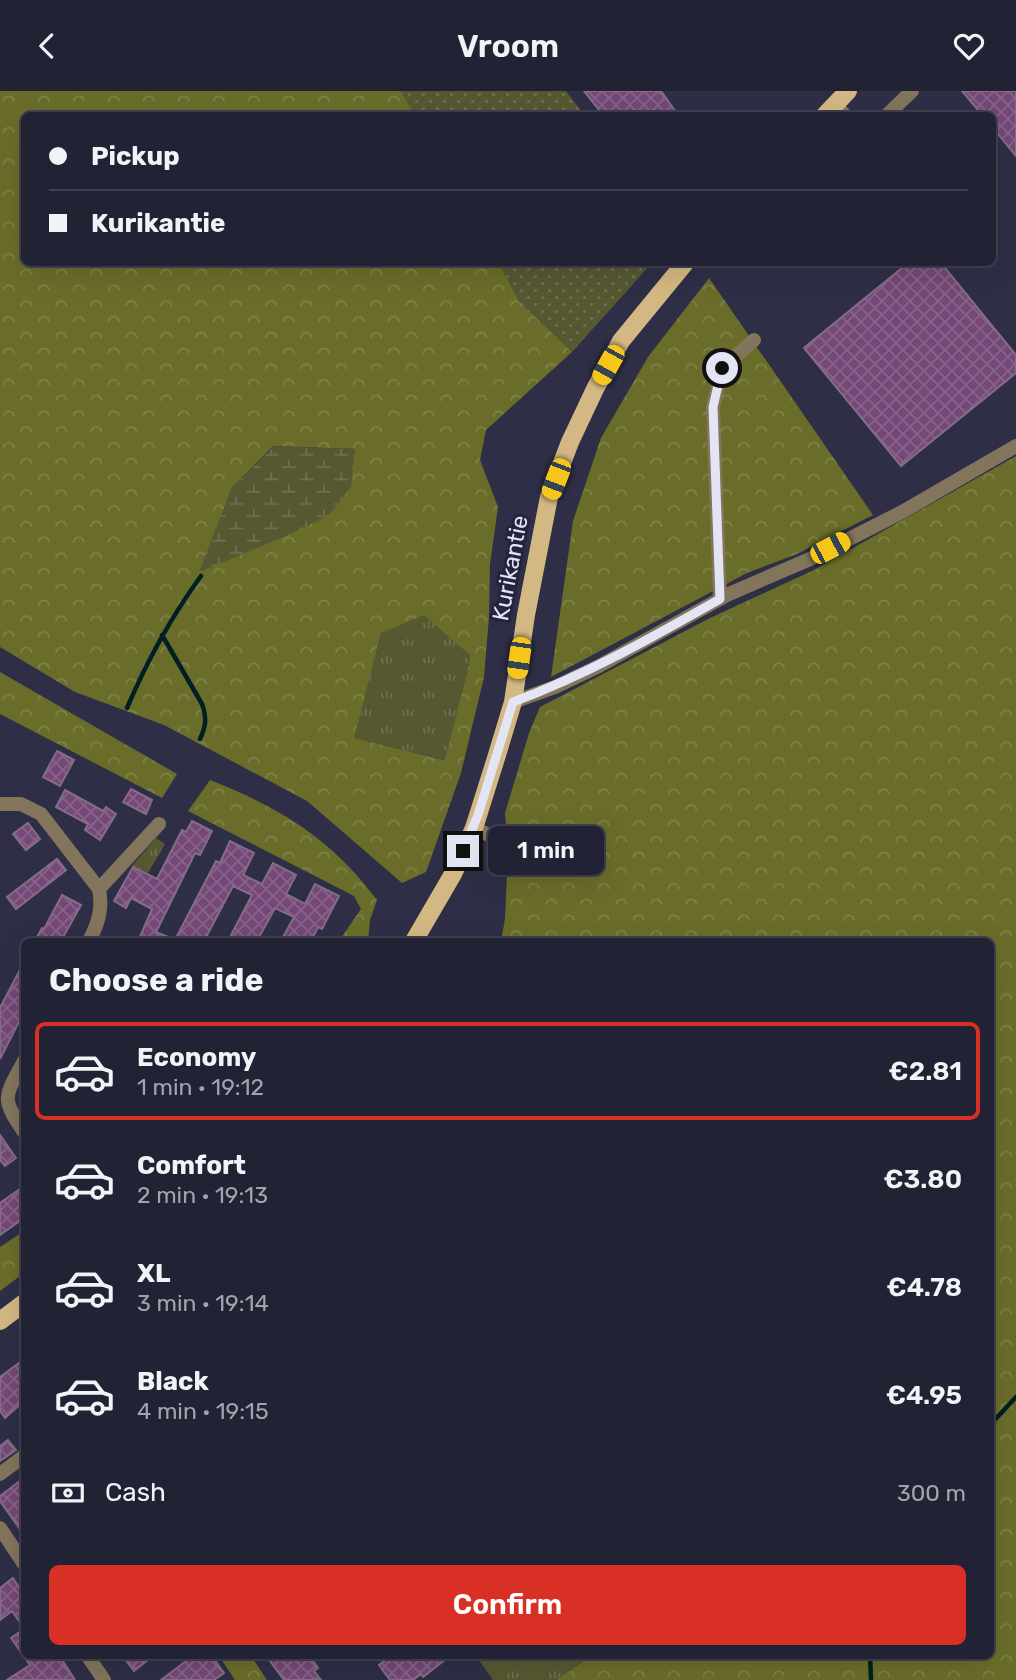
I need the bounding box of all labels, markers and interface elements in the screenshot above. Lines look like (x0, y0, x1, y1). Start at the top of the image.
icon: back (28, 27, 66, 65)
text: Vroom (457, 27, 559, 65)
icon: heart (950, 27, 988, 65)
text: Pickup (91, 141, 180, 172)
text: Kurikantie (91, 208, 226, 239)
car (589, 342, 628, 388)
route start (706, 352, 738, 384)
car (539, 456, 574, 502)
street label: Kurikantie (486, 513, 534, 623)
car (807, 529, 854, 567)
car (506, 636, 533, 680)
callout: 1 min (488, 827, 603, 875)
route end (447, 835, 479, 867)
text: 1 min (517, 836, 575, 864)
text: Choose a ride (49, 961, 263, 999)
icon: car (53, 1040, 116, 1103)
text: Economy (137, 1042, 256, 1073)
text: €2.81 (889, 1056, 962, 1087)
text: 1 min · 19:12 (137, 1073, 264, 1101)
icon: car (53, 1148, 116, 1211)
text: Comfort (137, 1150, 246, 1181)
text: €3.80 (883, 1164, 962, 1195)
text: 2 min · 19:13 (137, 1181, 268, 1209)
icon: car (53, 1256, 116, 1319)
text: XL (137, 1258, 170, 1289)
text: €4.78 (887, 1272, 962, 1303)
text: 3 min · 19:14 (137, 1289, 269, 1317)
icon: car (53, 1364, 116, 1427)
text: Black (137, 1366, 209, 1397)
text: €4.95 (886, 1380, 962, 1411)
text: 4 min · 19:15 (137, 1397, 269, 1425)
icon: cash (49, 1474, 87, 1512)
text: Cash (105, 1477, 166, 1508)
text: 300 m (897, 1479, 966, 1507)
button: Confirm (49, 1565, 966, 1645)

